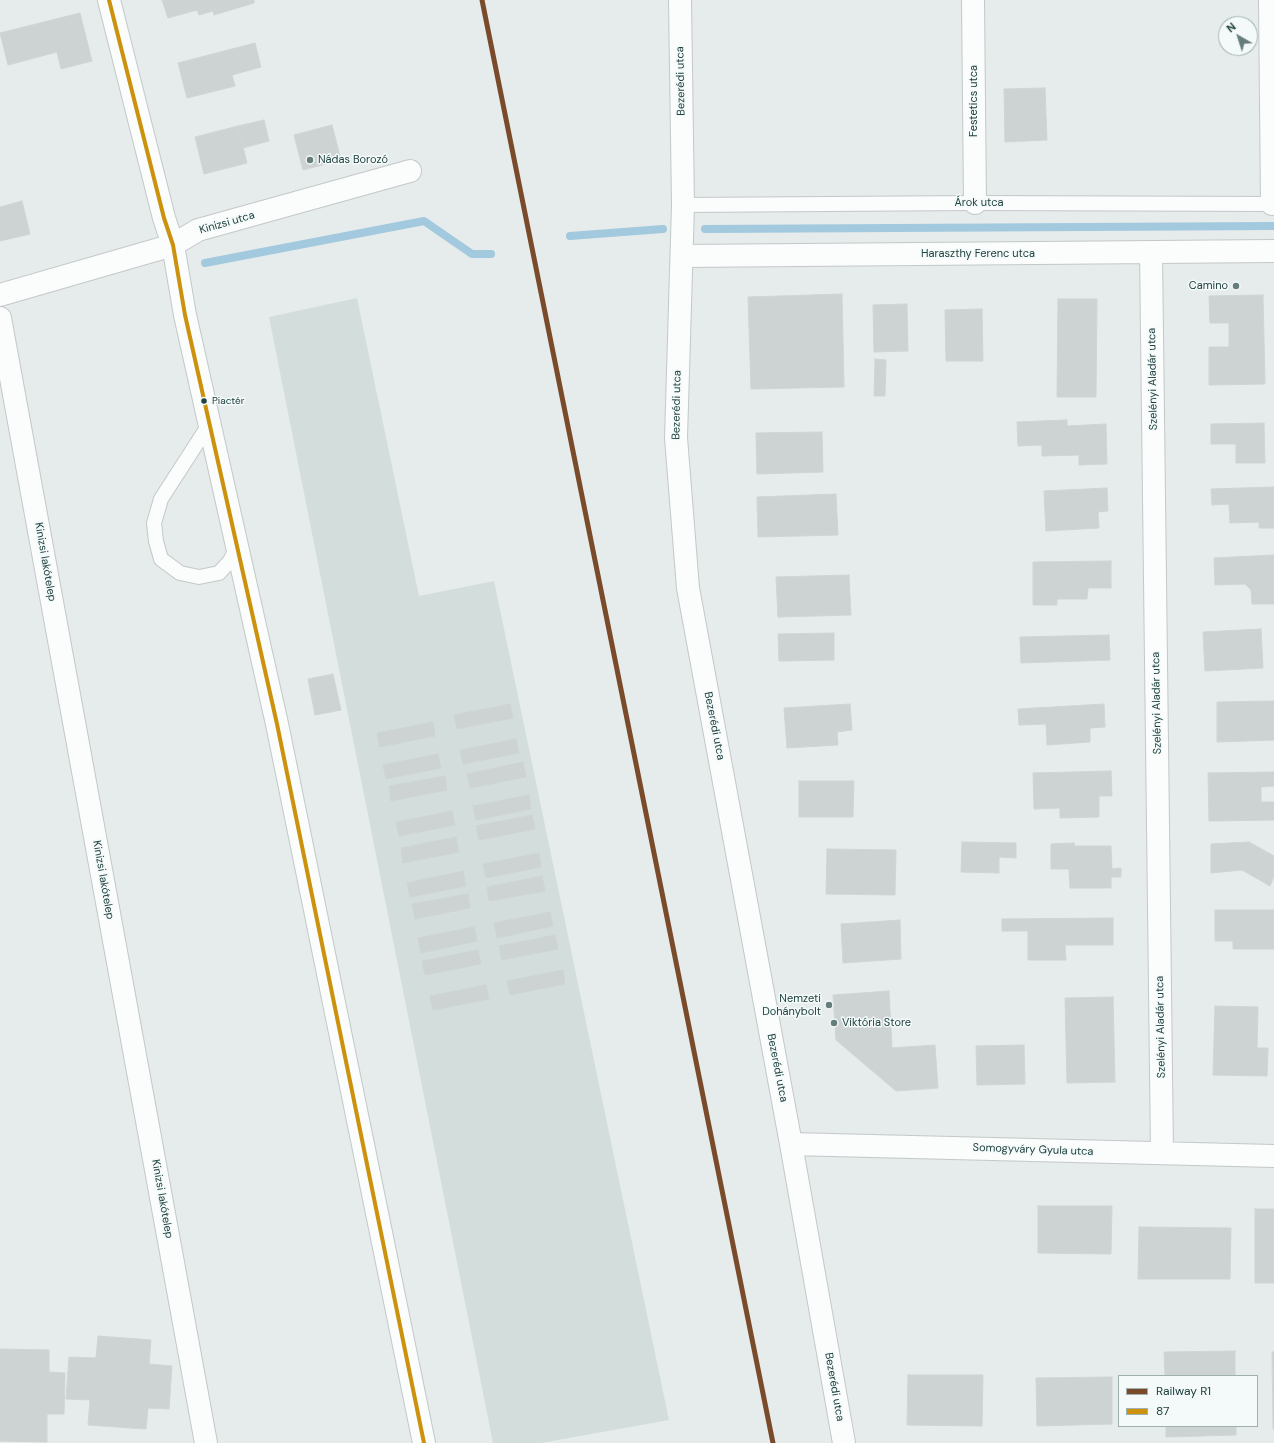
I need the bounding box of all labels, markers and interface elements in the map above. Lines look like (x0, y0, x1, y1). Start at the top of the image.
north arrow (1218, 16, 1258, 56)
text: N (1224, 19, 1239, 35)
street label: Bezerédi utca (674, 46, 688, 116)
street label: Festetics utca (967, 65, 981, 137)
place label: Nádas Borozó (318, 153, 388, 167)
marker: Nádas Borozó (305, 155, 315, 165)
street label: Árok utca (955, 196, 1003, 210)
street label: Kinizsi utca (198, 209, 256, 237)
street label: Haraszthy Ferenc utca (921, 247, 1035, 261)
place label: Camino (1189, 279, 1228, 293)
marker: Camino (1231, 281, 1241, 291)
street label: Szelényi Aladár utca (1146, 328, 1160, 430)
street label: Bezerédi utca (670, 370, 684, 440)
place label: Piactér (212, 395, 244, 407)
marker: Piactér (199, 396, 209, 406)
street label: Kinizsi lakótelep (32, 521, 58, 603)
street label: Szelényi Aladár utca (1150, 652, 1164, 754)
street label: Bezerédi utca (701, 691, 727, 761)
street label: Kinizsi lakótelep (90, 839, 116, 921)
street label: Szelényi Aladár utca (1154, 976, 1168, 1078)
place label: Nemzeti Dohánybolt (762, 992, 821, 1018)
marker: Nemzeti Dohánybolt (824, 1000, 834, 1010)
place label: Viktória Store (842, 1016, 911, 1030)
marker: Viktória Store (829, 1018, 839, 1028)
street label: Bezerédi utca (764, 1033, 790, 1103)
street label: Somogyváry Gyula utca (972, 1141, 1094, 1159)
street label: Kinizsi lakótelep (149, 1158, 175, 1240)
street label: Bezerédi utca (821, 1352, 847, 1422)
legend (1118, 1375, 1258, 1427)
text: Railway R1 (1156, 1383, 1211, 1399)
text: 87 (1156, 1403, 1169, 1419)

